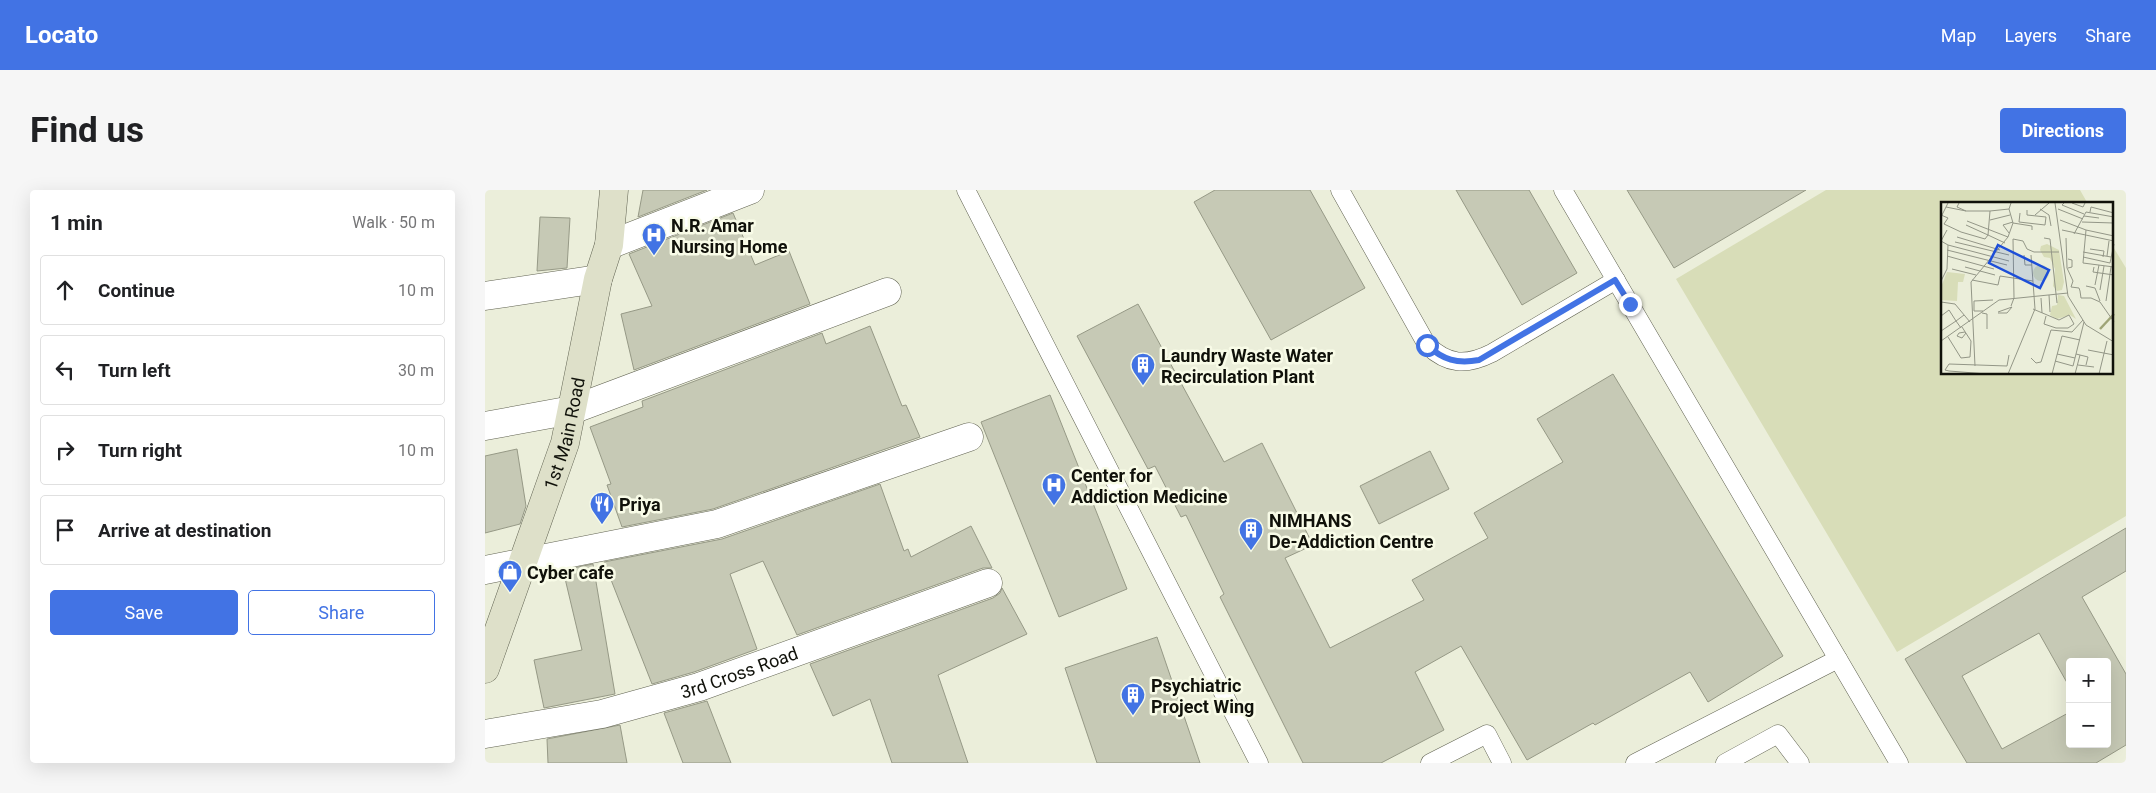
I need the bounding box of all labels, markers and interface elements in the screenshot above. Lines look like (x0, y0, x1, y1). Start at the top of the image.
text: Locato (25, 21, 98, 49)
text: Map (1941, 25, 1976, 46)
text: Layers (2004, 25, 2057, 46)
text: Share (2085, 25, 2131, 46)
button: Directions (2000, 108, 2126, 153)
text: Find us (30, 110, 144, 151)
inset map (1941, 202, 2113, 375)
text: 1 min (50, 211, 103, 235)
text: Walk · 50 m (352, 213, 435, 232)
place label: N.R. Amar Nursing Home (671, 215, 788, 257)
hospital icon: N.R. Amar Nursing Home (641, 222, 667, 256)
icon: ahead (51, 276, 79, 304)
text: Continue (98, 279, 175, 302)
text: 10 m (398, 281, 434, 300)
route end (1619, 293, 1642, 316)
route start (1416, 334, 1439, 357)
place label: Laundry Waste Water Recirculation Plant (1161, 345, 1333, 387)
building icon: Laundry Waste Water Recirculation Plant (1130, 352, 1156, 386)
icon: left (51, 356, 79, 384)
text: Turn left (98, 359, 171, 382)
text: 30 m (398, 361, 434, 380)
street label: 1st Main Road (539, 375, 589, 492)
icon: right (51, 436, 79, 464)
text: Turn right (98, 439, 182, 462)
text: 10 m (398, 441, 434, 460)
place label: Center for Addiction Medicine (1071, 465, 1228, 507)
hospital icon: Center for Addiction Medicine (1041, 472, 1067, 506)
restaurant icon: Priya (589, 491, 615, 525)
place label: Priya (619, 494, 661, 515)
place label: NIMHANS De-Addiction Centre (1269, 510, 1434, 552)
icon: arrive (51, 516, 79, 544)
building icon: NIMHANS De-Addiction Centre (1238, 517, 1264, 551)
text: Arrive at destination (98, 519, 271, 542)
shop icon: Cyber cafe (497, 559, 523, 593)
place label: Cyber cafe (527, 562, 614, 583)
button: Save (50, 590, 238, 635)
button: Share (248, 590, 435, 635)
street label: 3rd Cross Road (678, 642, 801, 702)
map controls (2066, 658, 2111, 748)
button: + (2066, 658, 2111, 703)
place label: Psychiatric Project Wing (1151, 675, 1254, 717)
building icon: Psychiatric Project Wing (1120, 682, 1146, 716)
button: − (2066, 703, 2111, 748)

